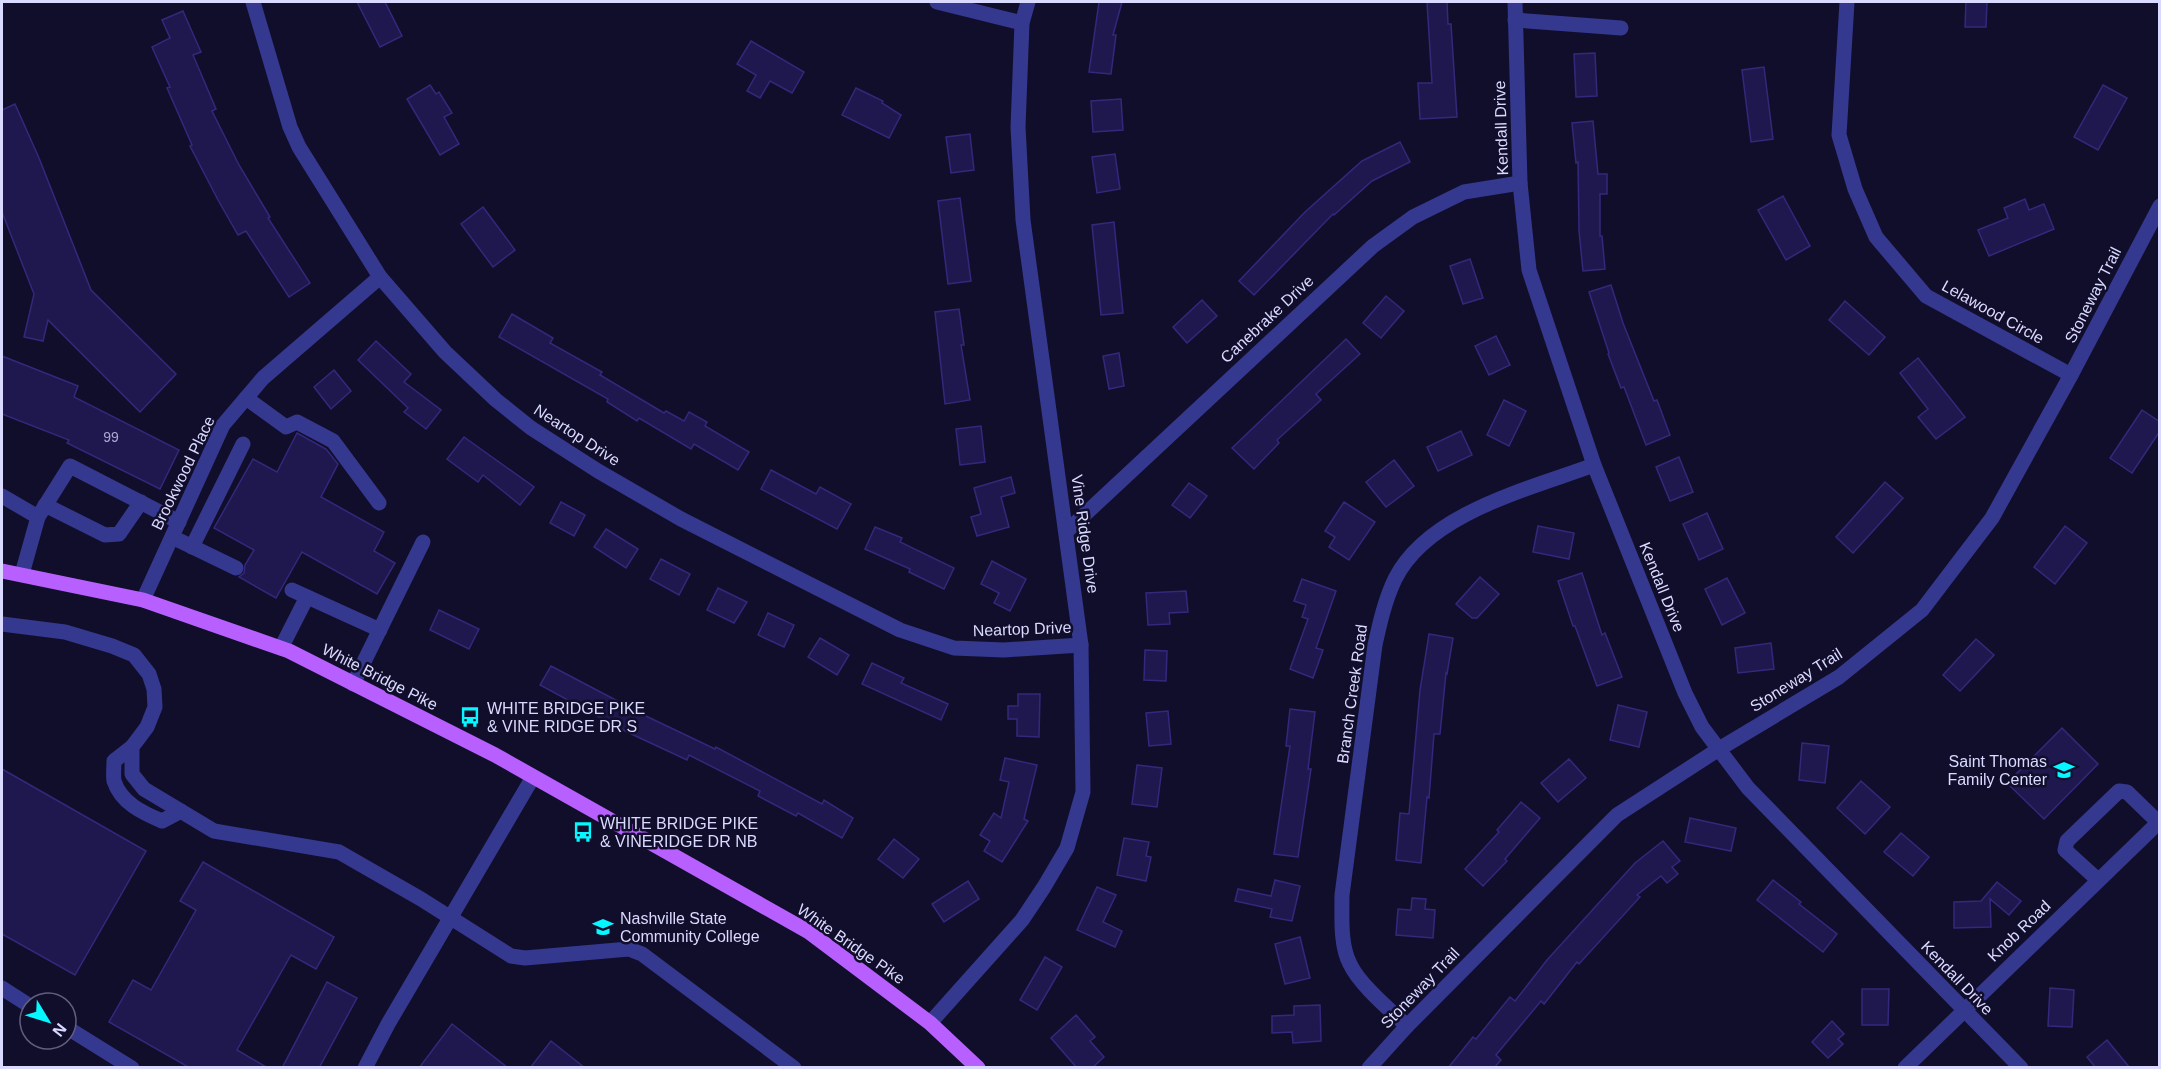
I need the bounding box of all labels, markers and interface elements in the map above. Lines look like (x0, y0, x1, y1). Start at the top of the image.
street label: Kendall Drive (1491, 80, 1511, 176)
street label: Stoneway Trail (2062, 244, 2124, 346)
street label: Canebrake Drive (1217, 272, 1317, 366)
street label: Lelawood Circle (1939, 277, 2047, 347)
street label: Neartop Drive (531, 401, 623, 469)
street label: Brookwood Place (148, 413, 218, 533)
house number: 99 (103, 429, 119, 445)
street label: Vine Ridge Drive (1068, 474, 1102, 595)
street label: Kendall Drive (1636, 540, 1688, 634)
street label: Neartop Drive (972, 619, 1072, 639)
street label: Branch Creek Road (1334, 623, 1370, 765)
street label: White Bridge Pike (319, 641, 441, 713)
street label: Stoneway Trail (1747, 645, 1845, 715)
place label: WHITE BRIDGE PIKE & VINE RIDGE DR S (487, 700, 645, 735)
bus stop icon: WHITE BRIDGE PIKE & VINE RIDGE DR S (458, 705, 482, 729)
place label: Saint Thomas Family Center (1947, 753, 2048, 788)
school or university icon: Saint Thomas Family Center (2052, 758, 2076, 782)
place label: WHITE BRIDGE PIKE & VINERIDGE DR NB (600, 815, 758, 850)
bus stop icon: WHITE BRIDGE PIKE & VINERIDGE DR NB (571, 820, 595, 844)
street label: Knob Road (1984, 897, 2054, 965)
street label: White Bridge Pike (794, 901, 908, 987)
place label: Nashville State Community College (620, 910, 760, 945)
school or university icon: Nashville State Community College (591, 915, 615, 939)
street label: Kendall Drive (1918, 938, 1996, 1018)
street label: Stoneway Trail (1377, 944, 1463, 1032)
north arrow (18, 991, 78, 1051)
text: N (49, 1020, 70, 1040)

